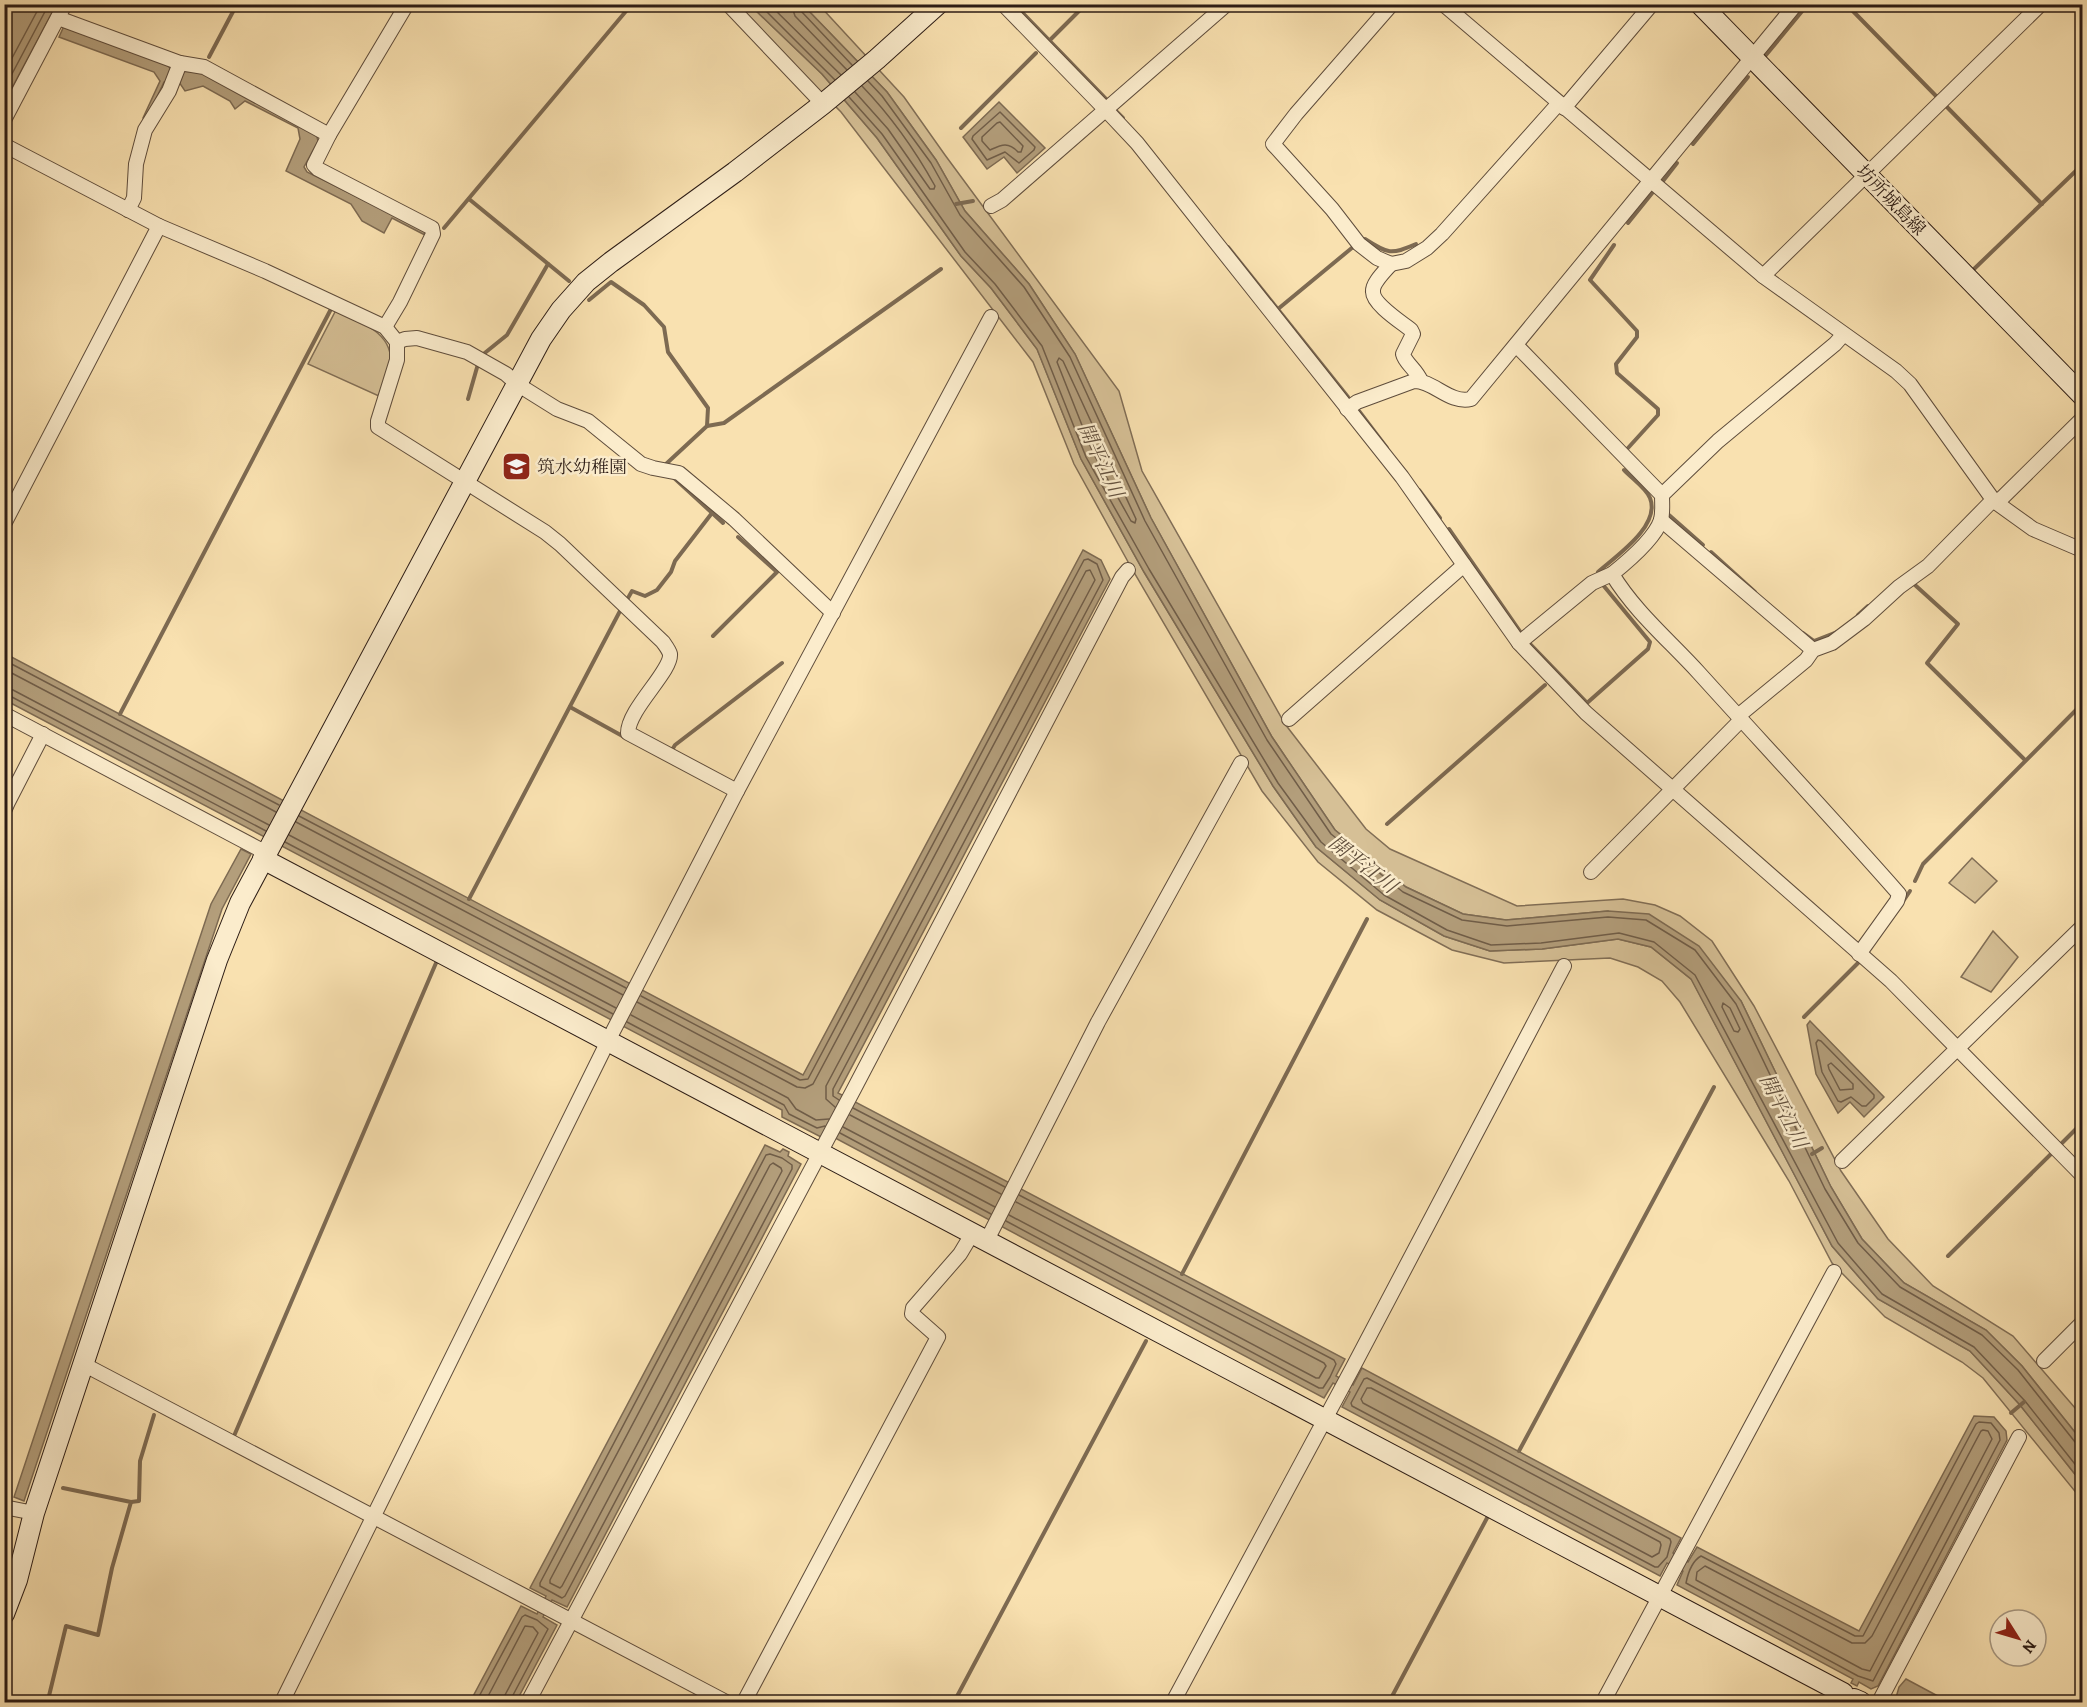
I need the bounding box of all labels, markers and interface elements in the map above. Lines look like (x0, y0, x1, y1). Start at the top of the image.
street label: 坊所城島線 (1851, 159, 1931, 241)
water label: 開平江川 (1071, 418, 1131, 504)
school or university icon: 筑水幼稚園 (500, 451, 532, 483)
place label: 筑水幼稚園 (537, 455, 627, 479)
water label: 開平江川 (1323, 829, 1404, 901)
water label: 開平江川 (1753, 1069, 1815, 1155)
north arrow (1988, 1608, 2048, 1668)
text: N (2017, 1635, 2041, 1658)

